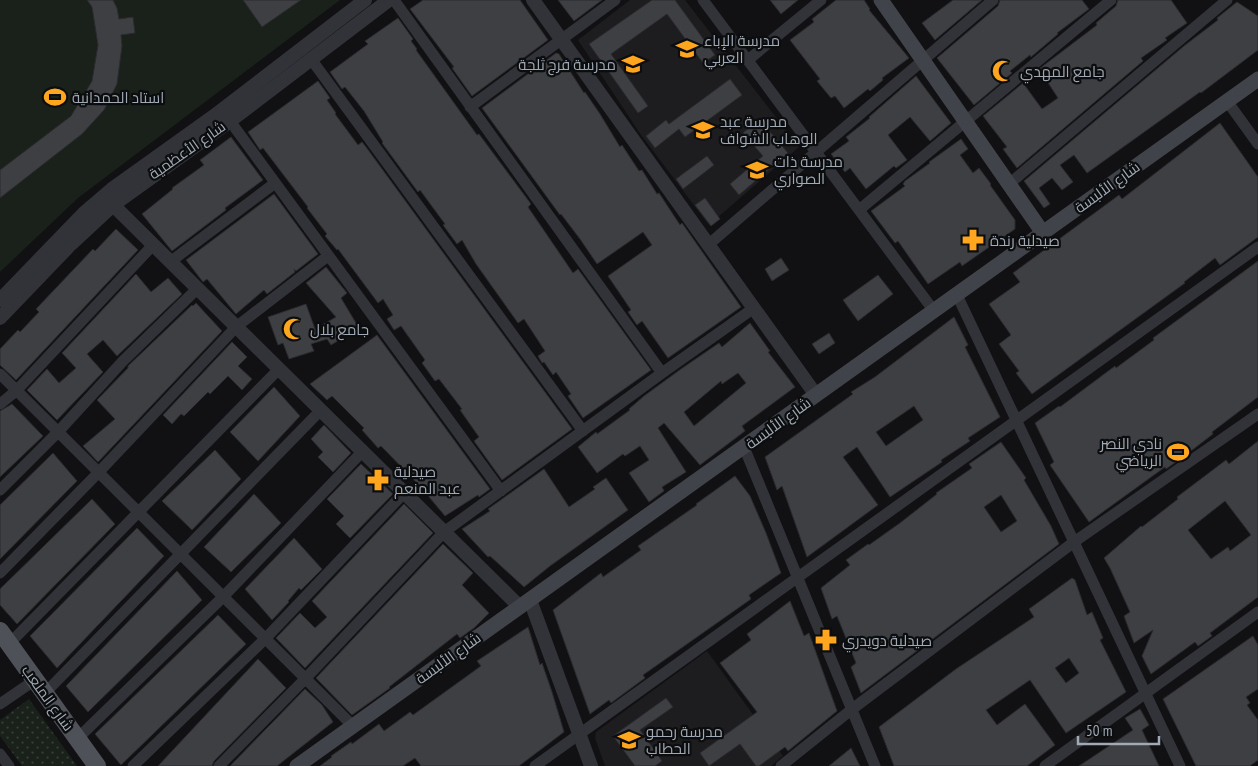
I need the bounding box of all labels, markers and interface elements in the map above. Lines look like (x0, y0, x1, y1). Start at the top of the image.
place label: مدرسة الإباء العربي (704, 31, 780, 70)
school or university icon: مدرسة الإباء العربي (674, 36, 700, 62)
school or university icon: مدرسة فرج ثلجة (620, 51, 646, 77)
place label: مدرسة فرج ثلجة (518, 55, 616, 76)
mosque icon: جامع المهدي (990, 58, 1016, 84)
place label: جامع المهدي (1020, 62, 1105, 84)
sports icon: استاد الحمدانية (42, 84, 68, 110)
place label: استاد الحمدانية (72, 88, 164, 107)
place label: مدرسة عبد الوهاب الشواف (720, 112, 818, 148)
street label: شارع الأعظمية (145, 117, 230, 185)
school or university icon: مدرسة عبد الوهاب الشواف (690, 117, 716, 143)
place label: مدرسة ذات الصواري (774, 152, 843, 191)
school or university icon: مدرسة ذات الصواري (744, 157, 770, 183)
street label: شارع الألبسة (1071, 157, 1145, 219)
pharmacy icon: صيدلية رندة (960, 227, 986, 253)
place label: صيدلية رندة (990, 231, 1060, 250)
mosque icon: جامع بلال (281, 316, 307, 342)
place label: جامع بلال (310, 320, 369, 341)
street label: شارع الألبسة (742, 393, 816, 455)
place label: نادي النصر الرياضي (1099, 434, 1162, 473)
sports icon: نادي النصر الرياضي (1165, 439, 1191, 465)
place label: صيدلية عبد المنعم (394, 462, 461, 499)
pharmacy icon: صيدلية عبد المنعم (365, 467, 391, 493)
pharmacy icon: صيدلية دويدري (813, 627, 839, 653)
street label: شارع الألبسة (412, 628, 486, 690)
place label: صيدلية دويدري (842, 631, 932, 653)
street label: شارع الملعب (16, 661, 78, 736)
scale bar (1078, 714, 1159, 746)
text: 50 m (1086, 721, 1112, 740)
place label: مدرسة رحمو الحطاب (646, 722, 723, 758)
school or university icon: مدرسة رحمو الحطاب (616, 727, 642, 753)

